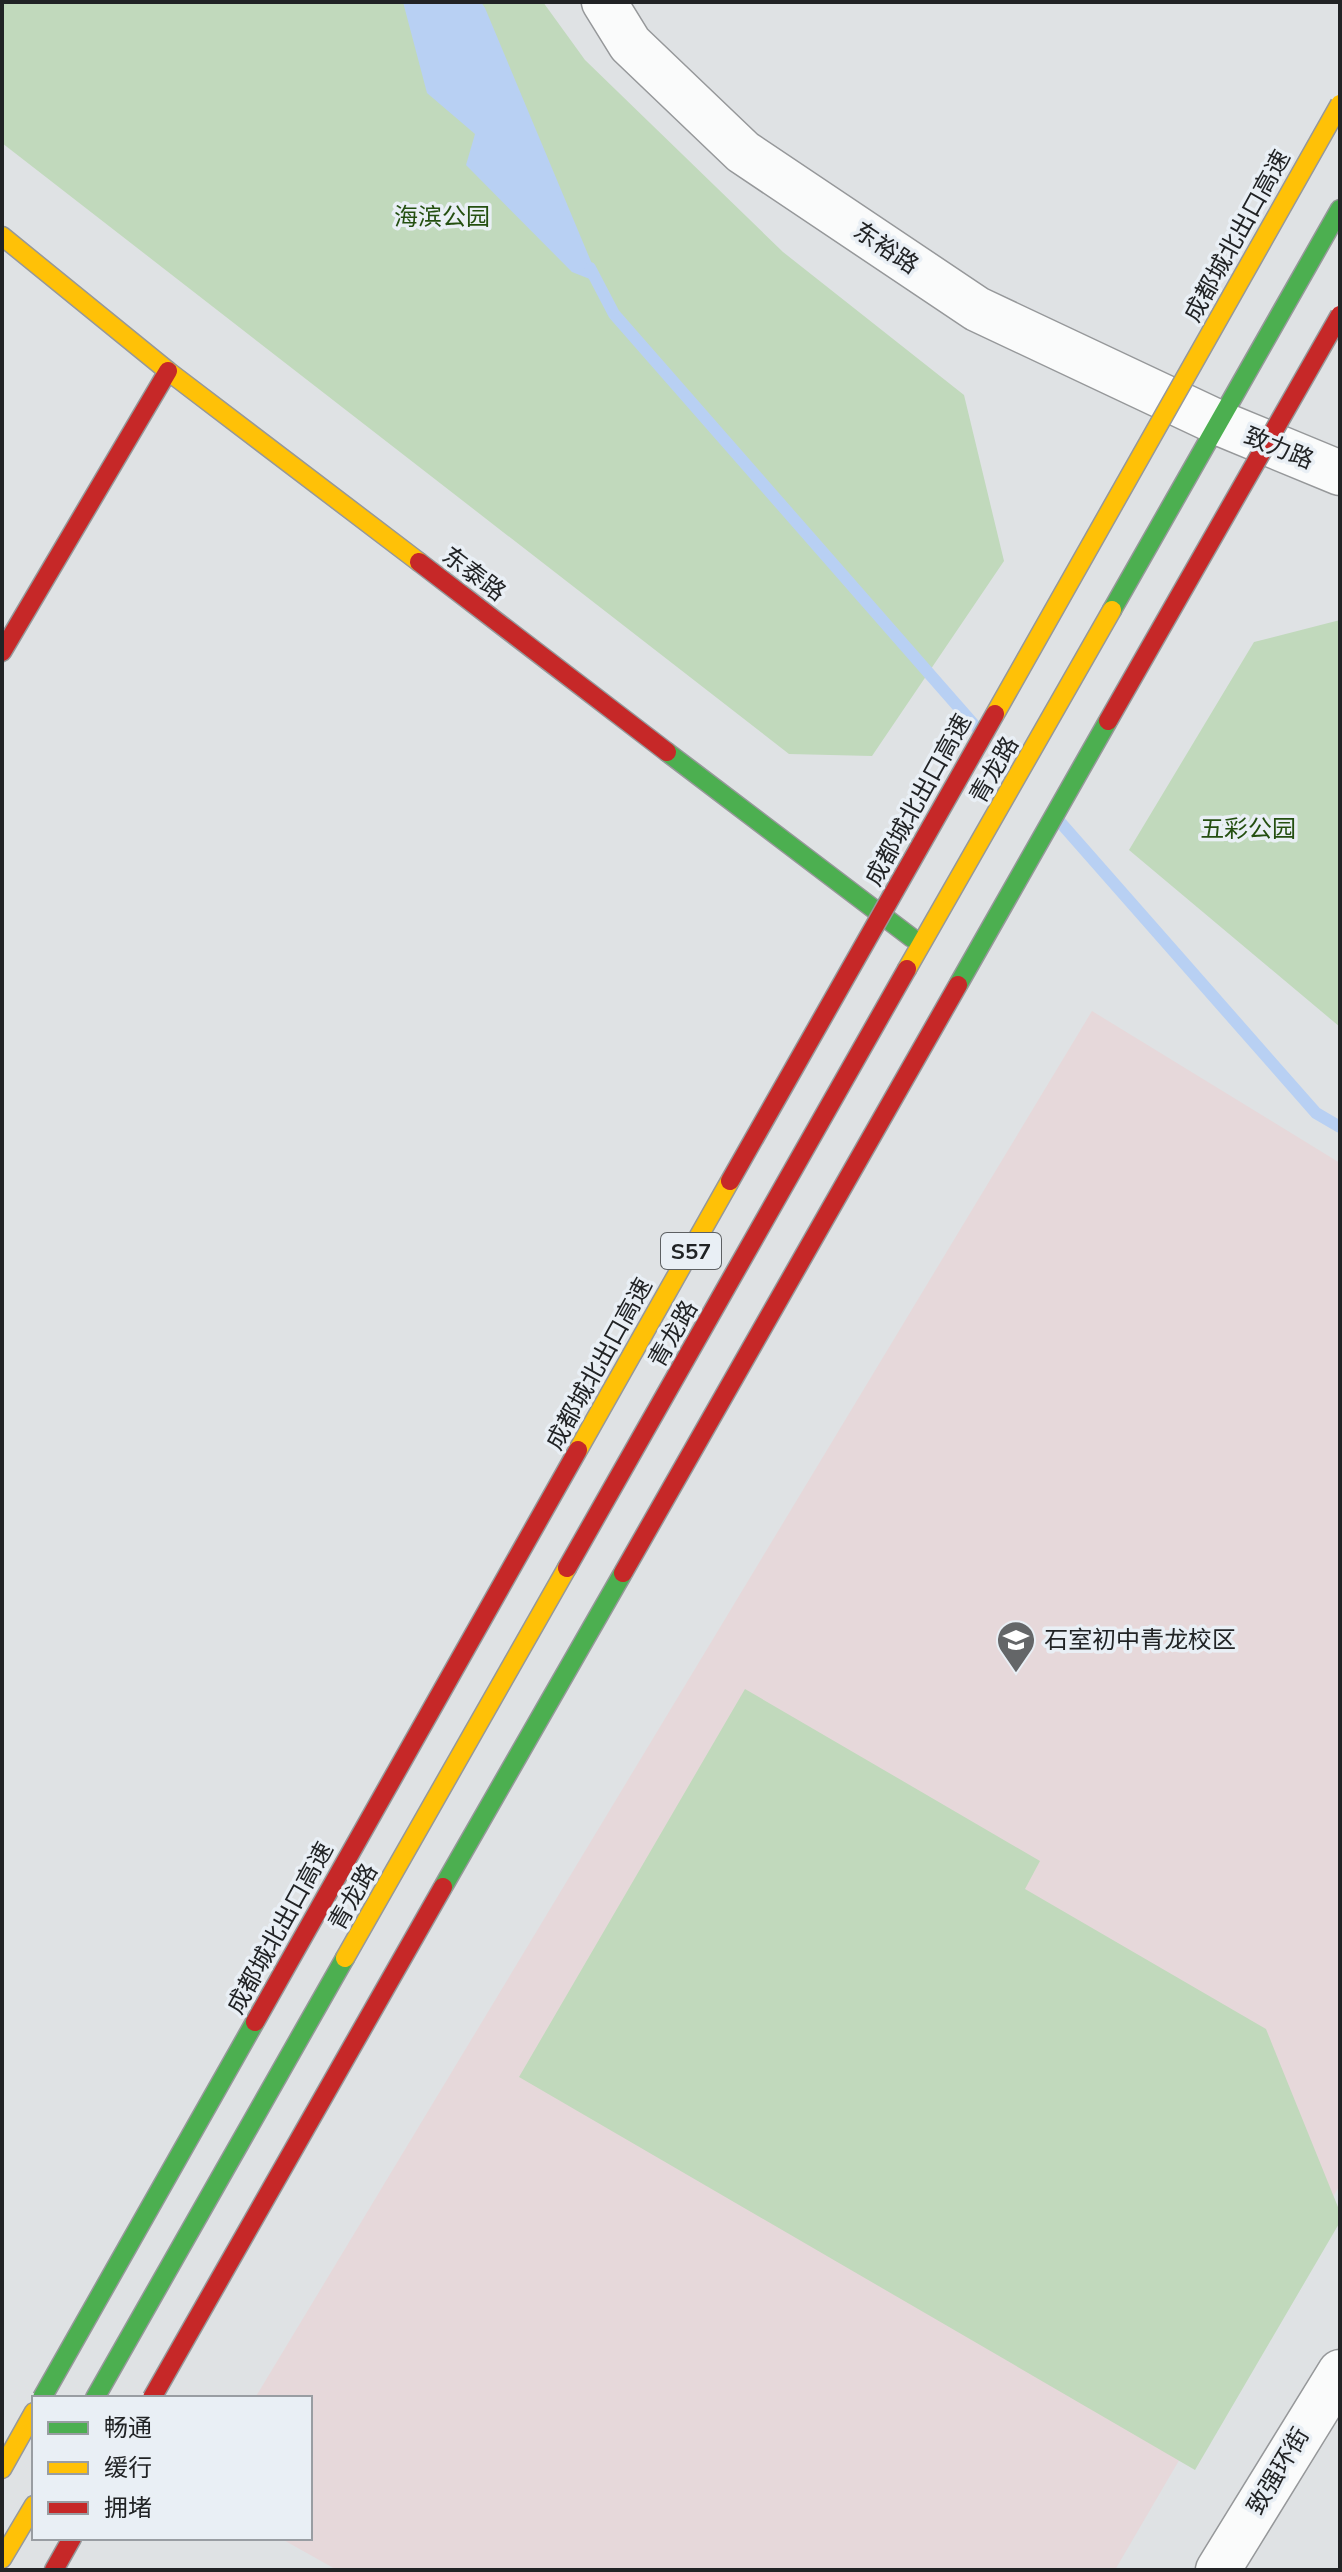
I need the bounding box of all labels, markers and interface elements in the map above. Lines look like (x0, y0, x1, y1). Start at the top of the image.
street label: 成都城北出口高速 (1176, 144, 1296, 327)
park label: 海滨公园 (394, 201, 490, 231)
street label: 东裕路 (848, 215, 925, 280)
street label: 致力路 (1240, 420, 1318, 474)
street label: 东泰路 (437, 540, 512, 607)
street label: 成都城北出口高速 (857, 708, 977, 891)
street label: 青龙路 (962, 731, 1024, 808)
park label: 五彩公园 (1200, 813, 1296, 843)
road number: S57 (661, 1233, 721, 1269)
street label: 成都城北出口高速 (538, 1272, 658, 1455)
street label: 青龙路 (641, 1295, 703, 1372)
school or university icon: 石室初中青龙校区 (995, 1619, 1037, 1674)
place label: 石室初中青龙校区 (1044, 1624, 1236, 1654)
street label: 成都城北出口高速 (219, 1836, 339, 2019)
street label: 青龙路 (321, 1858, 383, 1935)
legend (32, 2396, 312, 2540)
text: 畅通 (104, 2412, 152, 2442)
street label: 致强环街 (1240, 2422, 1315, 2519)
text: 缓行 (104, 2452, 152, 2482)
text: 拥堵 (104, 2492, 152, 2522)

